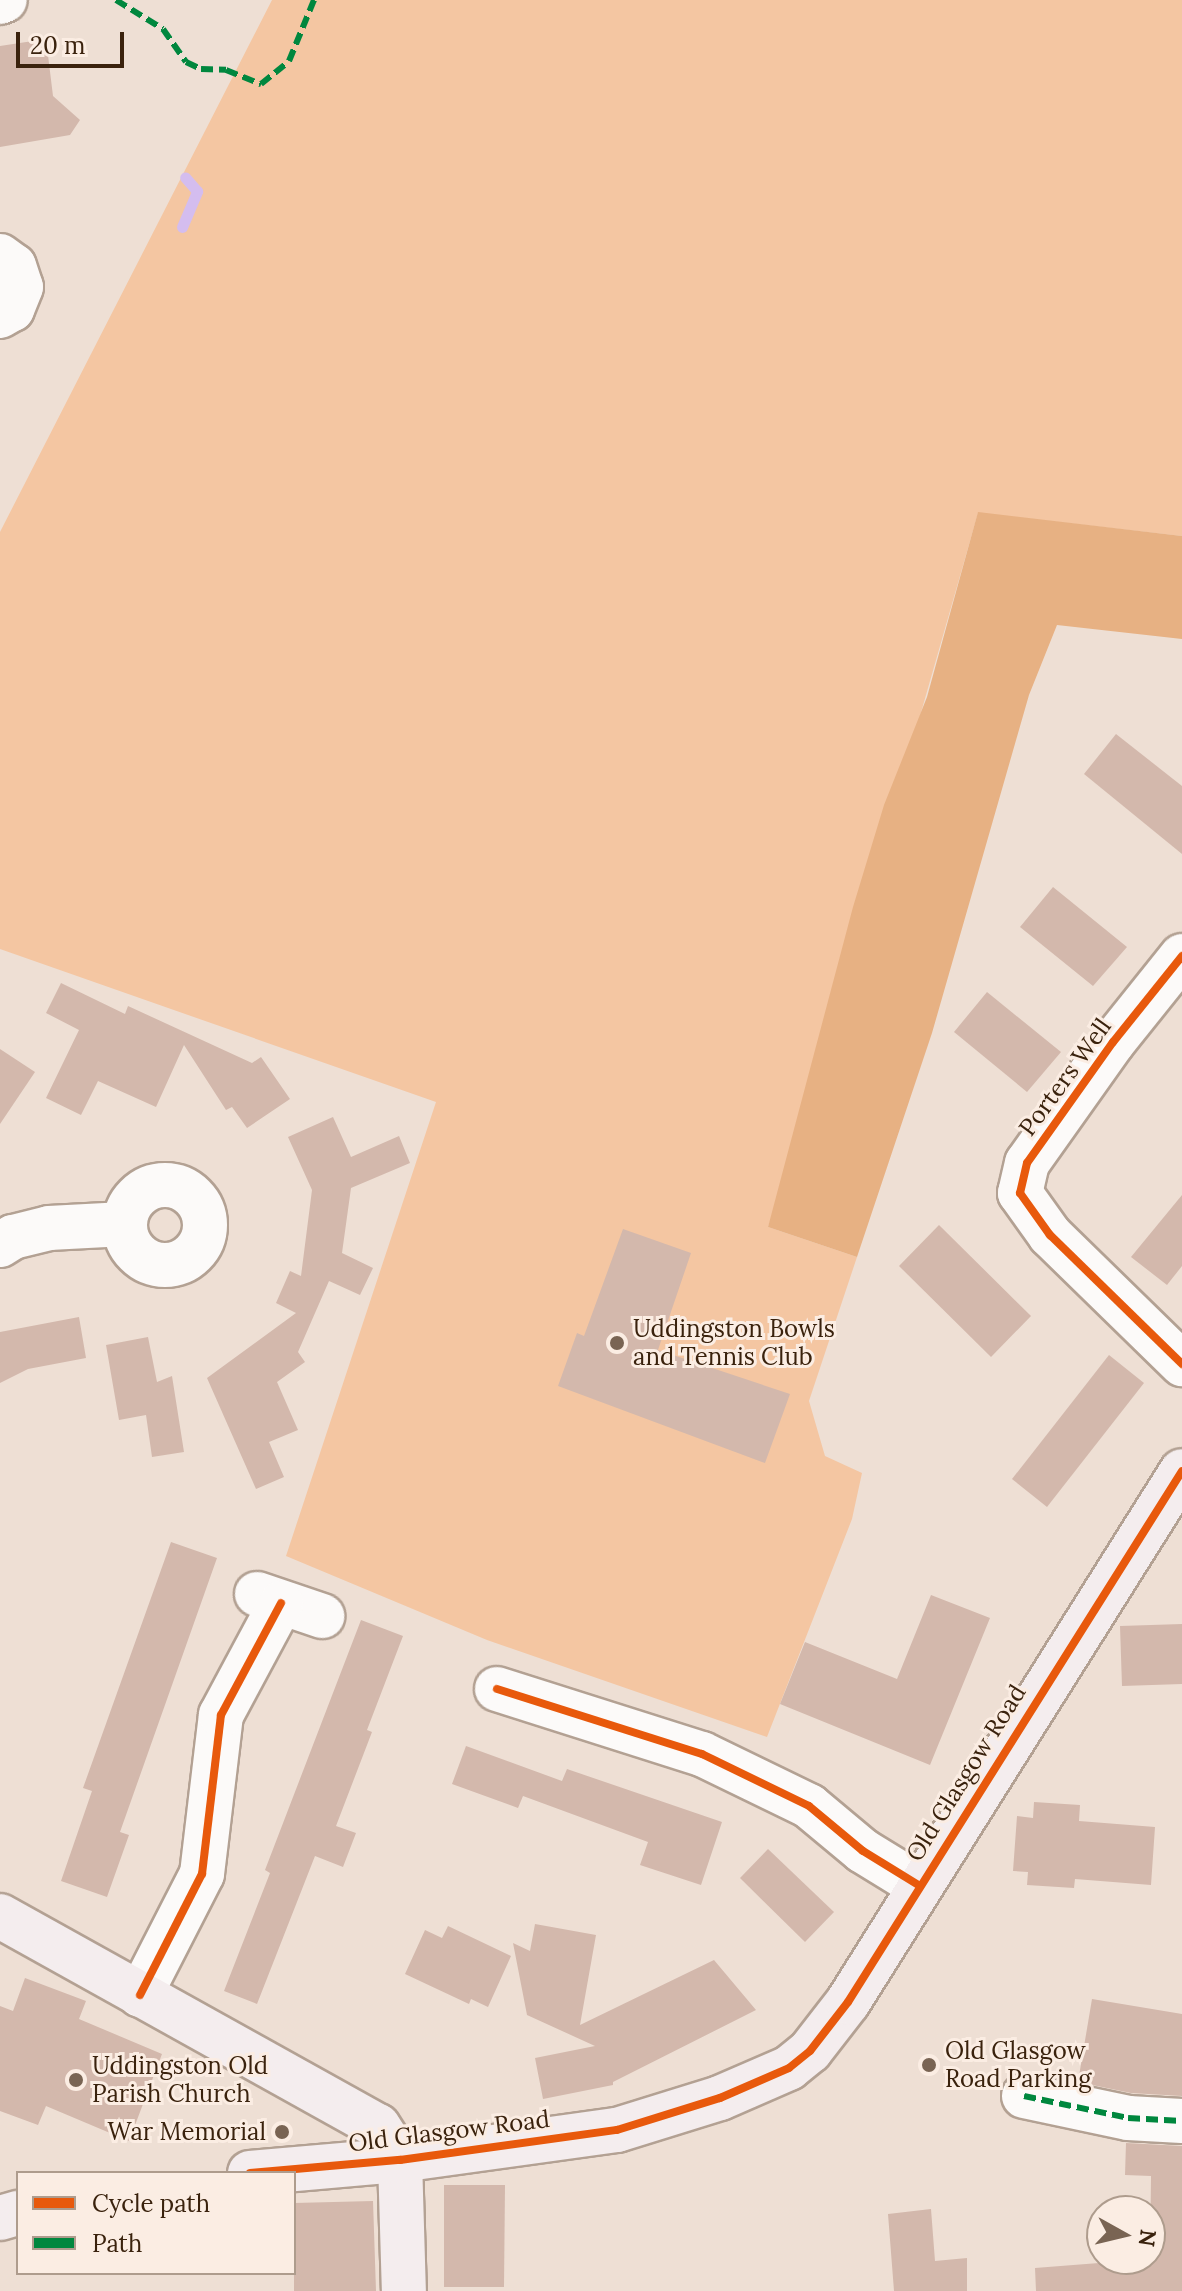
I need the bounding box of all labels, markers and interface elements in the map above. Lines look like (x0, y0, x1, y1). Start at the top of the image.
scale bar (20, 16, 128, 66)
text: 20 m (30, 30, 86, 61)
street label: Porters Well (1013, 1013, 1117, 1141)
place label: Uddingston Bowls and Tennis Club (633, 1315, 835, 1371)
marker: Uddingston Bowls and Tennis Club (608, 1334, 626, 1352)
street label: Old Glasgow Road (900, 1679, 1032, 1867)
place label: Old Glasgow Road Parking (945, 2037, 1092, 2093)
place label: Uddingston Old Parish Church (92, 2052, 268, 2108)
marker: Old Glasgow Road Parking (920, 2056, 938, 2074)
marker: Uddingston Old Parish Church (67, 2071, 85, 2089)
street label: Old Glasgow Road (347, 2104, 551, 2158)
place label: War Memorial (108, 2118, 266, 2146)
marker: War Memorial (273, 2123, 291, 2141)
legend (16, 2171, 296, 2275)
text: Cycle path (92, 2188, 210, 2219)
north arrow (1086, 2195, 1166, 2275)
text: Path (92, 2228, 142, 2259)
text: N (1133, 2228, 1163, 2248)

